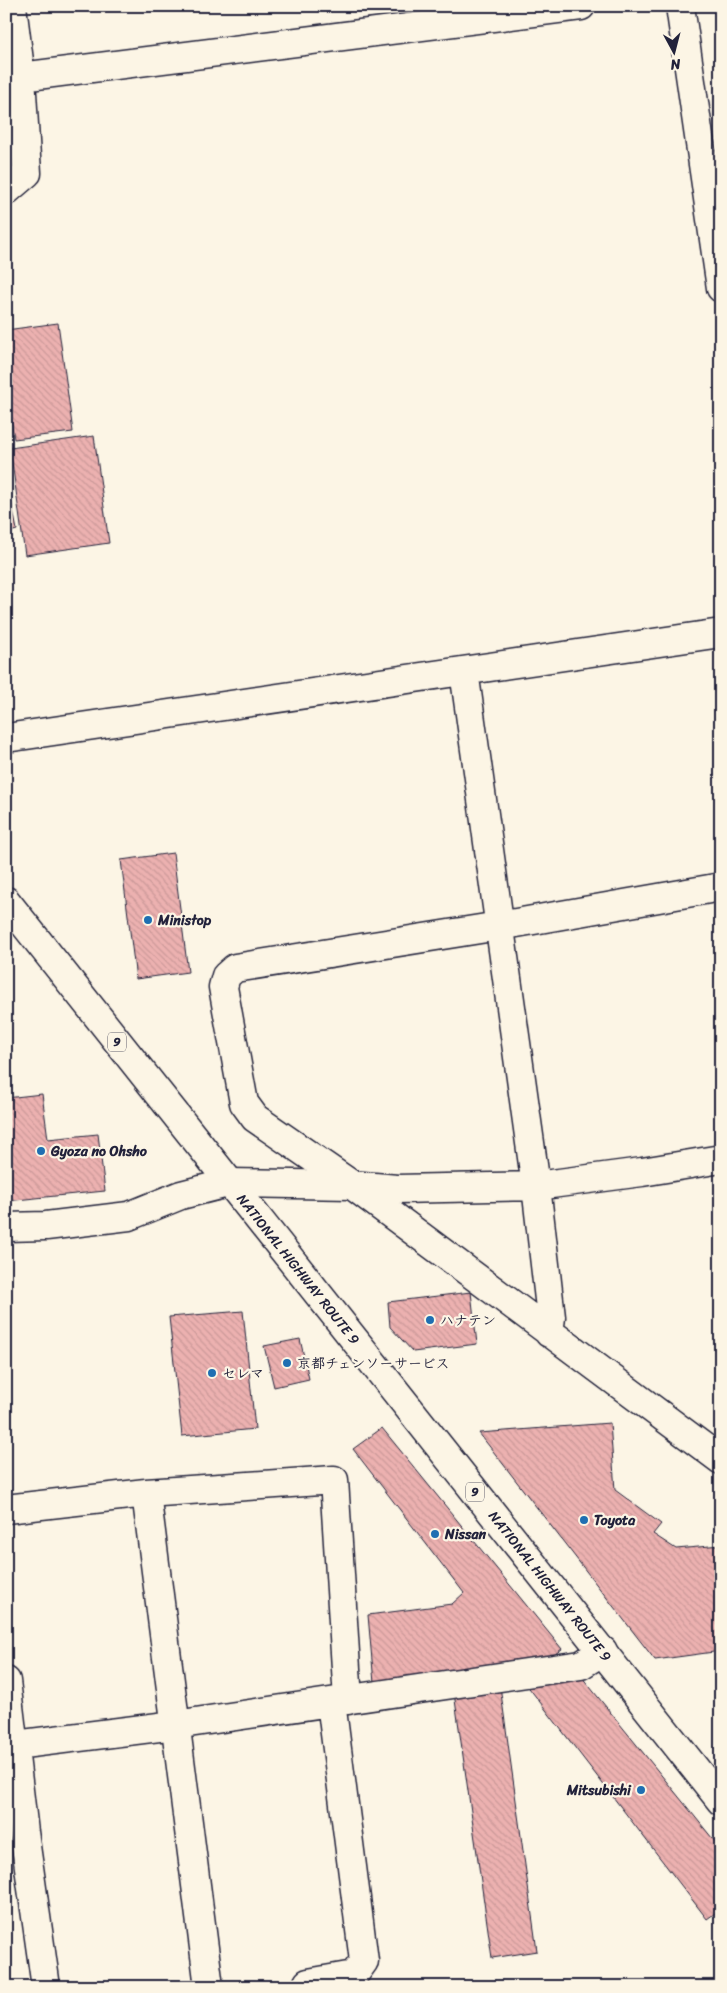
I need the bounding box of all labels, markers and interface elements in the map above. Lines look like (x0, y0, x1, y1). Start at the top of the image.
north arrow (650, 28, 700, 78)
text: N (669, 51, 683, 77)
place label: Ministop (157, 908, 212, 933)
marker: Ministop (142, 914, 154, 926)
road number: 9 (108, 1032, 126, 1052)
place label: Gyoza no Ohsho (50, 1139, 148, 1164)
marker: Gyoza no Ohsho (35, 1145, 47, 1157)
street label: NATIONAL HIGHWAY ROUTE 9 (230, 1188, 366, 1351)
place label: ハナテン (440, 1308, 496, 1333)
marker: ハナテン (424, 1314, 436, 1326)
place label: 京都チェンソーサービス (297, 1351, 450, 1376)
marker: 京都チェンソーサービス (281, 1357, 293, 1369)
place label: セレマ (222, 1361, 264, 1386)
marker: セレマ (206, 1367, 218, 1379)
road number: 9 (466, 1482, 484, 1501)
street label: NATIONAL HIGHWAY ROUTE 9 (482, 1505, 618, 1668)
place label: Toyota (594, 1508, 636, 1533)
marker: Toyota (578, 1514, 590, 1526)
place label: Nissan (444, 1522, 486, 1547)
marker: Nissan (429, 1528, 441, 1540)
place label: Mitsubishi (566, 1778, 632, 1803)
marker: Mitsubishi (635, 1784, 647, 1796)

